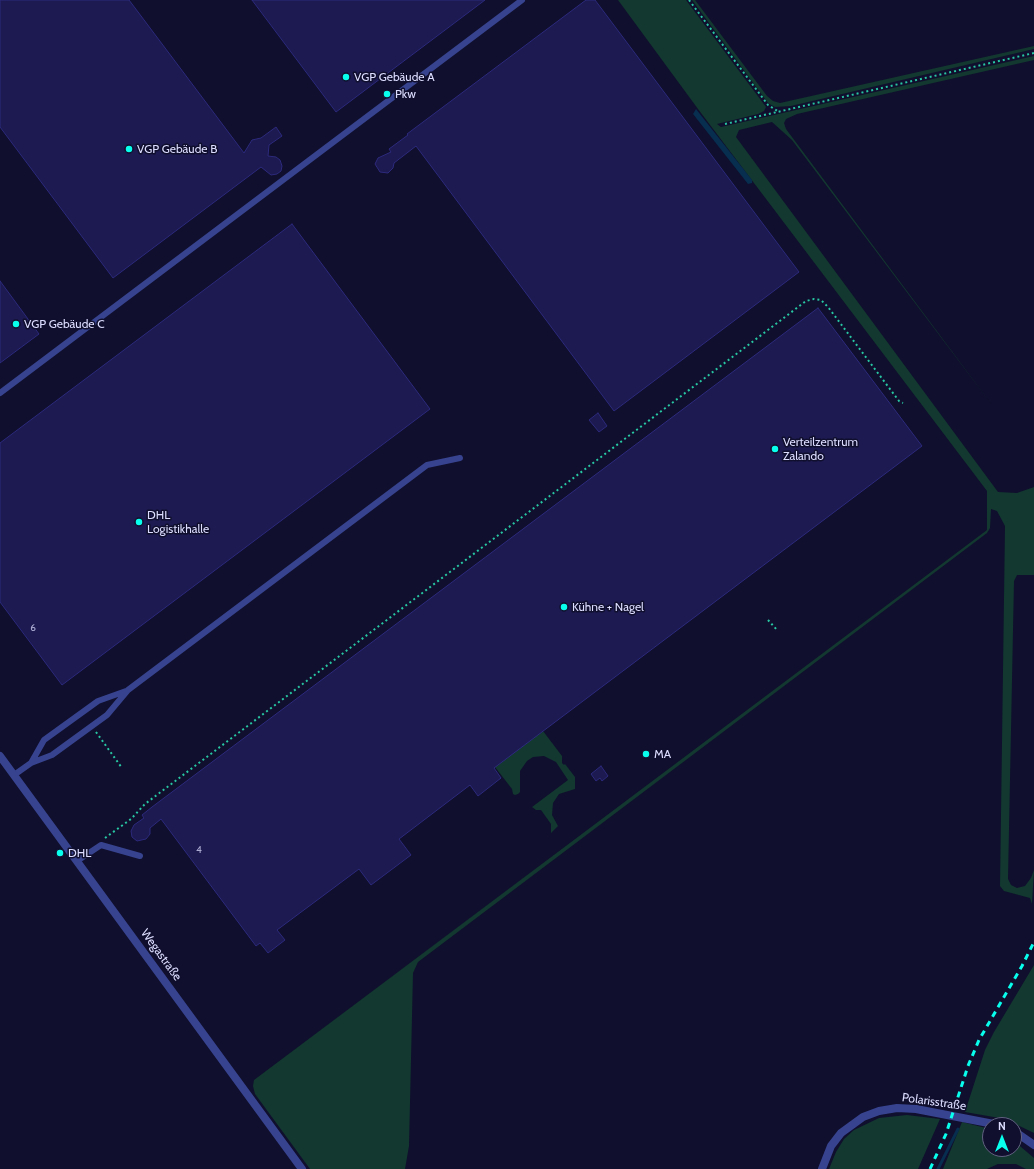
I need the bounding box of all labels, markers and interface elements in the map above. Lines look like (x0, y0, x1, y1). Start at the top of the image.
place label: VGP Gebäude A (354, 70, 435, 84)
marker: VGP Gebäude A (341, 72, 351, 82)
place label: Pkw (395, 87, 416, 101)
marker: Pkw (382, 89, 392, 99)
place label: VGP Gebäude B (137, 142, 217, 156)
marker: VGP Gebäude B (124, 144, 134, 154)
place label: VGP Gebäude C (24, 317, 105, 331)
marker: VGP Gebäude C (11, 319, 21, 329)
place label: Verteilzentrum Zalando (783, 435, 858, 463)
marker: Verteilzentrum Zalando (770, 444, 780, 454)
place label: DHL Logistikhalle (147, 508, 209, 536)
marker: DHL Logistikhalle (134, 517, 144, 527)
place label: Kühne + Nagel (572, 600, 644, 614)
marker: Kühne + Nagel (559, 602, 569, 612)
house number: 6 (30, 622, 36, 634)
place label: MA (654, 747, 671, 761)
marker: MA (641, 749, 651, 759)
house number: 4 (196, 844, 202, 856)
place label: DHL (68, 846, 91, 860)
marker: DHL (55, 848, 65, 858)
street label: Wegastraße (137, 926, 185, 984)
street label: Polarisstraße (901, 1090, 967, 1114)
north arrow (982, 1117, 1022, 1157)
text: N (998, 1119, 1006, 1133)

